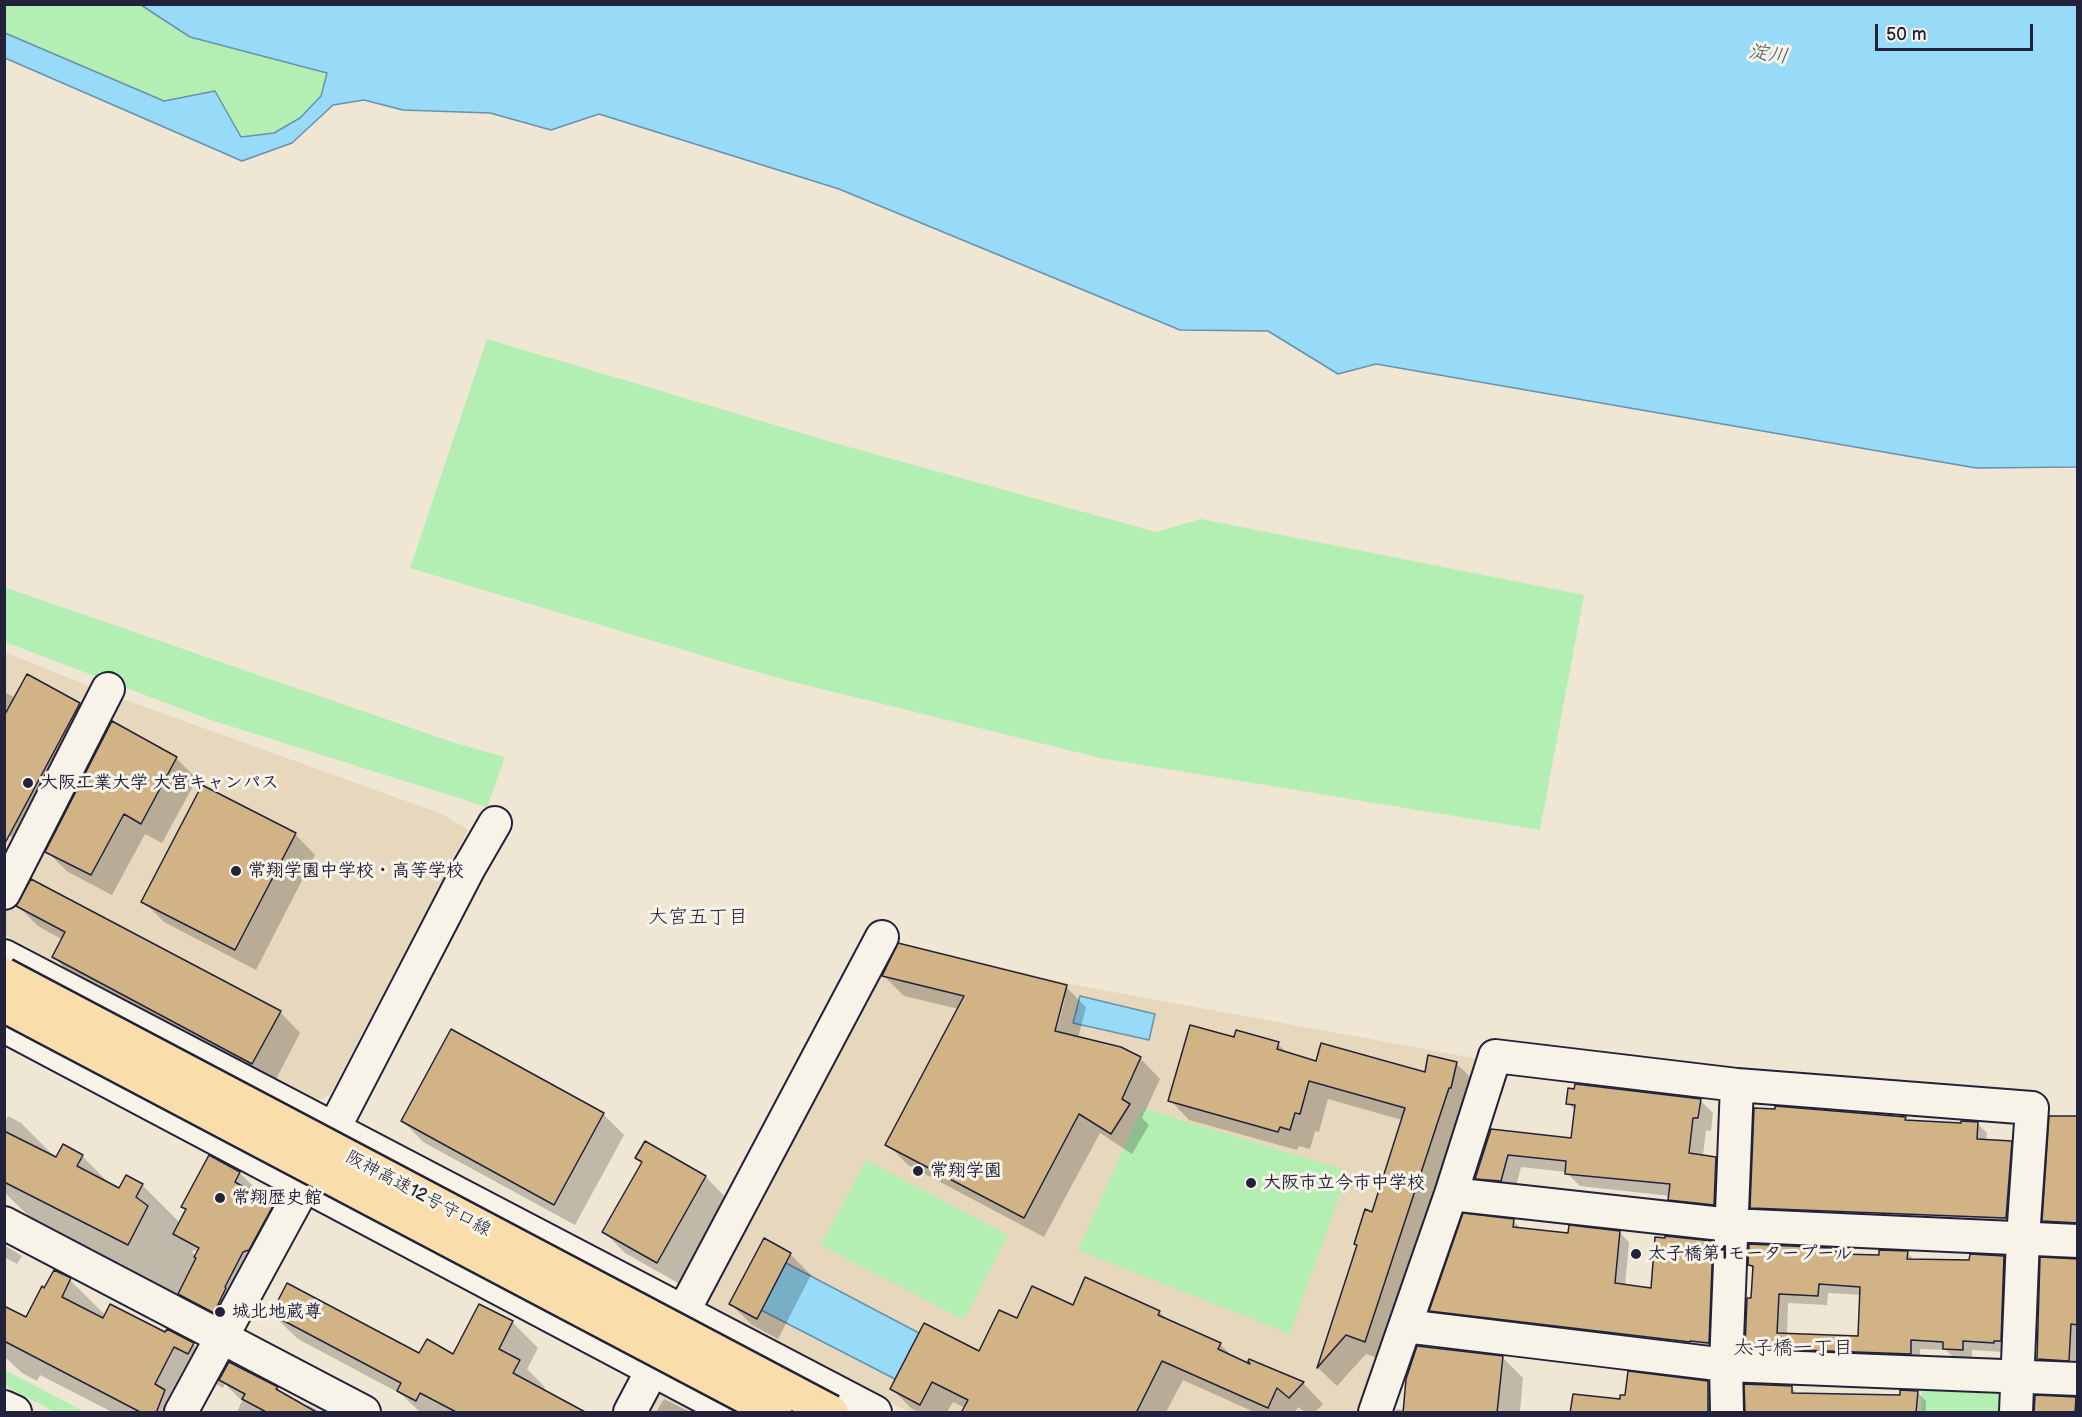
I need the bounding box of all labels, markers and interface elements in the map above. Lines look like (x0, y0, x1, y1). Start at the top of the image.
scale bar (1878, 12, 2036, 50)
text: 50 m (1886, 24, 1927, 45)
water label: 淀川 (1747, 40, 1789, 70)
place label: 大阪工業大学 大宮キャンパス (40, 772, 279, 794)
marker: 大阪工業大学 大宮キャンパス (21, 776, 35, 790)
place label: 常翔学園中学校・高等学校 (248, 860, 464, 882)
marker: 常翔学園中学校・高等学校 (229, 864, 243, 878)
district label: 大宮五丁目 (648, 906, 748, 930)
street label: 阪神高速12号守口線 (342, 1147, 494, 1241)
place label: 常翔学園 (930, 1160, 1002, 1182)
marker: 常翔学園 (911, 1164, 925, 1178)
place label: 大阪市立今市中学校 (1263, 1172, 1425, 1194)
marker: 大阪市立今市中学校 (1244, 1176, 1258, 1190)
place label: 常翔歴史館 (232, 1187, 322, 1209)
marker: 常翔歴史館 (213, 1191, 227, 1205)
place label: 太子橋第1モータープール (1648, 1243, 1852, 1265)
marker: 太子橋第1モータープール (1629, 1247, 1643, 1261)
place label: 城北地蔵尊 (232, 1301, 322, 1323)
marker: 城北地蔵尊 (213, 1305, 227, 1319)
district label: 太子橋一丁目 (1733, 1337, 1853, 1361)

